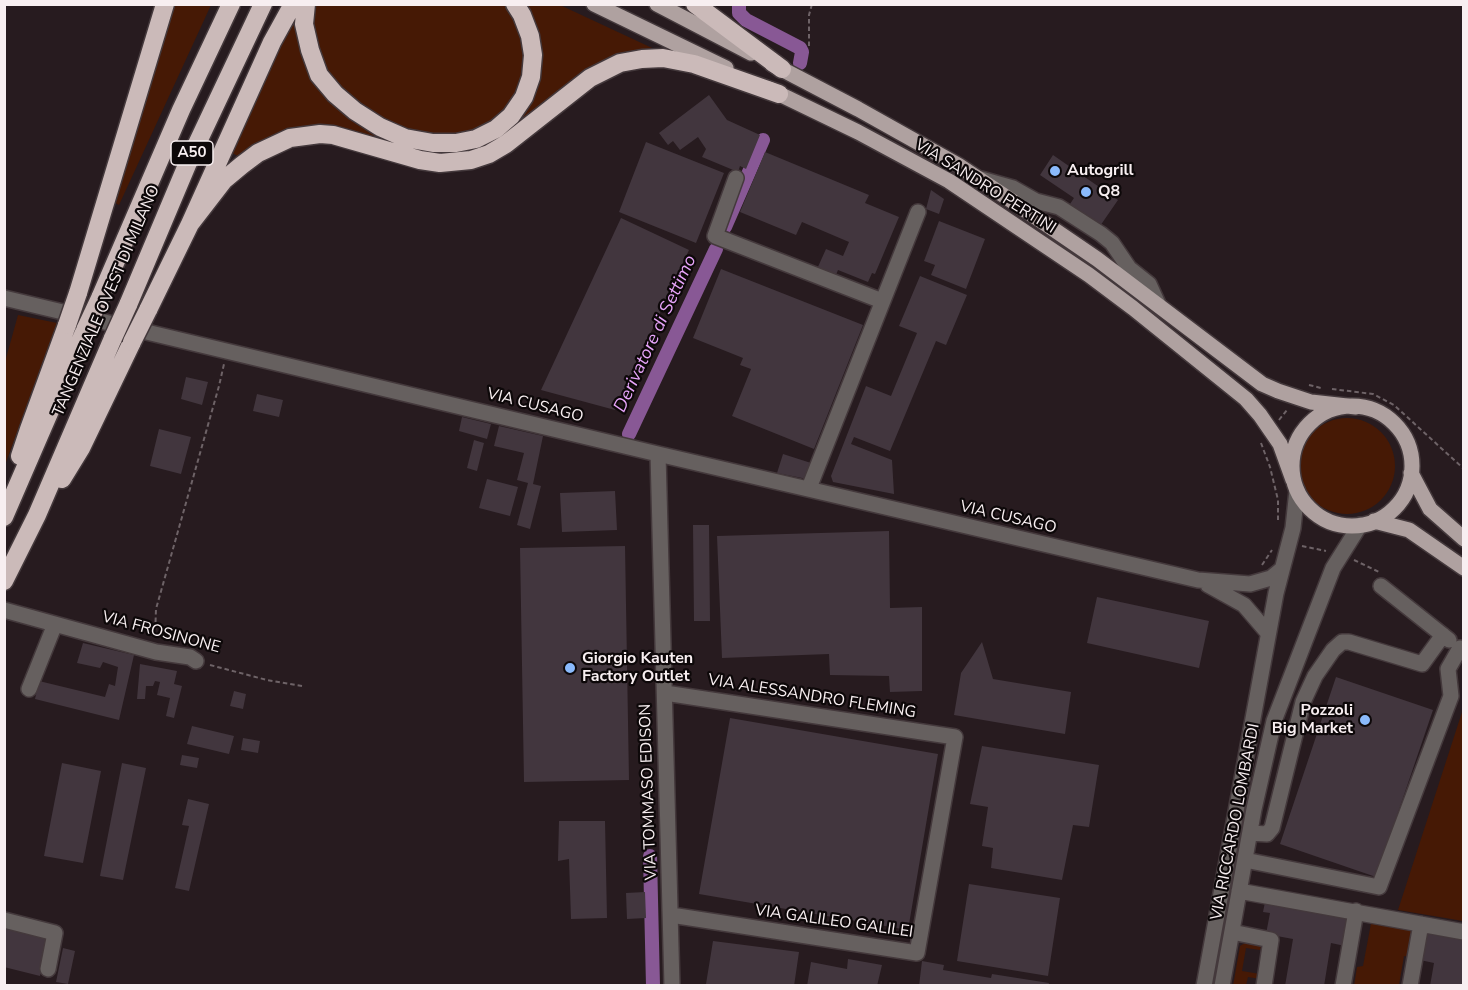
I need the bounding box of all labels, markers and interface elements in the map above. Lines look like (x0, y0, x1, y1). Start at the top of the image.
street label: VIA SANDRO PERTINI (911, 136, 1059, 238)
road number: A50 (171, 141, 213, 165)
place label: Autogrill (1067, 161, 1134, 181)
marker: Autogrill (1048, 164, 1062, 178)
street label: TANGENZIALE OVEST DI MILANO (49, 182, 165, 420)
place label: Q8 (1098, 182, 1120, 202)
marker: Q8 (1079, 185, 1093, 199)
water label: Derivatore di Settimo (610, 252, 702, 416)
street label: VIA CUSAGO (485, 385, 585, 427)
street label: VIA CUSAGO (958, 498, 1058, 538)
street label: VIA FROSINONE (100, 608, 222, 658)
place label: Giorgio Kauten Factory Outlet (582, 649, 693, 687)
marker: Giorgio Kauten Factory Outlet (563, 661, 577, 675)
street label: VIA ALESSANDRO FLEMING (707, 671, 917, 723)
place label: Pozzoli Big Market (1272, 701, 1353, 739)
street label: VIA TOMMASO EDISON (636, 703, 662, 881)
marker: Pozzoli Big Market (1358, 713, 1372, 727)
street label: VIA RICCARDO LOMBARDI (1207, 722, 1265, 922)
street label: VIA GALILEO GALILEI (754, 901, 914, 943)

